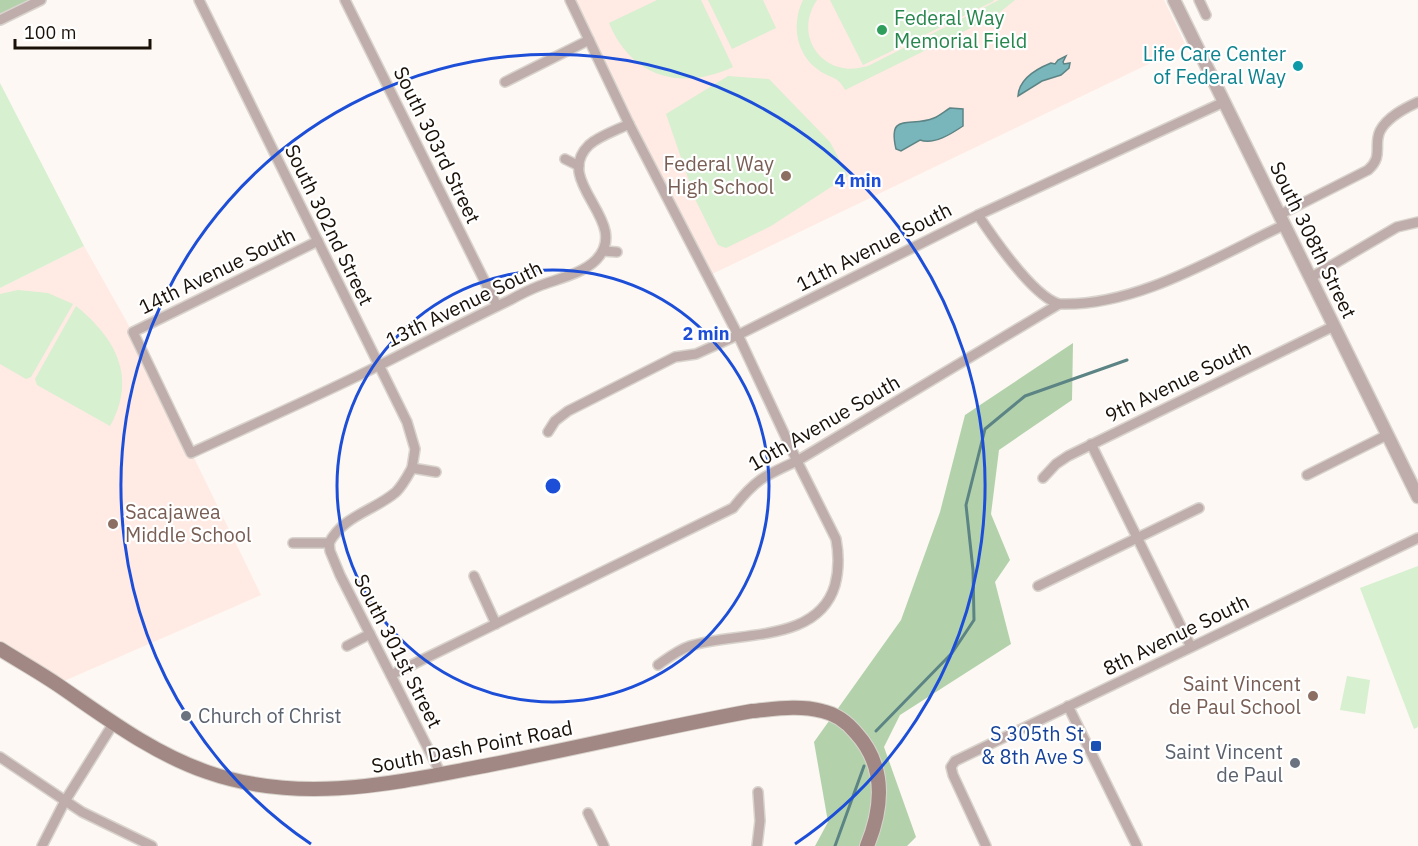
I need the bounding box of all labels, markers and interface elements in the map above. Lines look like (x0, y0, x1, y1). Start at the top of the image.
place label: Federal Way Memorial Field (894, 4, 1027, 54)
scale bar (15, 12, 150, 50)
text: 100 m (24, 21, 76, 44)
marker: Federal Way Memorial Field (875, 23, 889, 37)
place label: Life Care Center of Federal Way (1143, 40, 1286, 90)
marker: Life Care Center of Federal Way (1291, 59, 1305, 73)
street label: South 303rd Street (388, 62, 487, 228)
street label: South 302nd Street (279, 140, 380, 310)
place label: Federal Way High School (663, 150, 774, 200)
street label: South 308th Street (1264, 157, 1363, 323)
marker: Federal Way High School (779, 169, 793, 183)
text: 4 min (834, 169, 882, 192)
street label: 11th Avenue South (791, 196, 956, 297)
street label: 14th Avenue South (134, 221, 300, 320)
street label: 13th Avenue South (381, 254, 547, 353)
text: 2 min (682, 322, 730, 345)
street label: 9th Avenue South (1100, 335, 1255, 429)
street label: 10th Avenue South (743, 368, 905, 477)
centre of rings (543, 476, 563, 496)
place label: Sacajawea Middle School (125, 498, 251, 548)
marker: Sacajawea Middle School (106, 517, 120, 531)
street label: South 301st Street (348, 569, 449, 732)
street label: 8th Avenue South (1098, 588, 1253, 682)
place label: Saint Vincent de Paul School (1169, 670, 1301, 720)
marker: Saint Vincent de Paul School (1306, 689, 1320, 703)
place label: Church of Christ (198, 702, 342, 729)
marker: Church of Christ (179, 709, 193, 723)
street label: South Dash Point Road (369, 714, 575, 779)
place label: S 305th St & 8th Ave S (981, 720, 1084, 770)
place label: Saint Vincent de Paul (1165, 738, 1283, 788)
marker: S 305th St & 8th Ave S (1089, 739, 1103, 753)
marker: Saint Vincent de Paul (1288, 756, 1302, 770)

